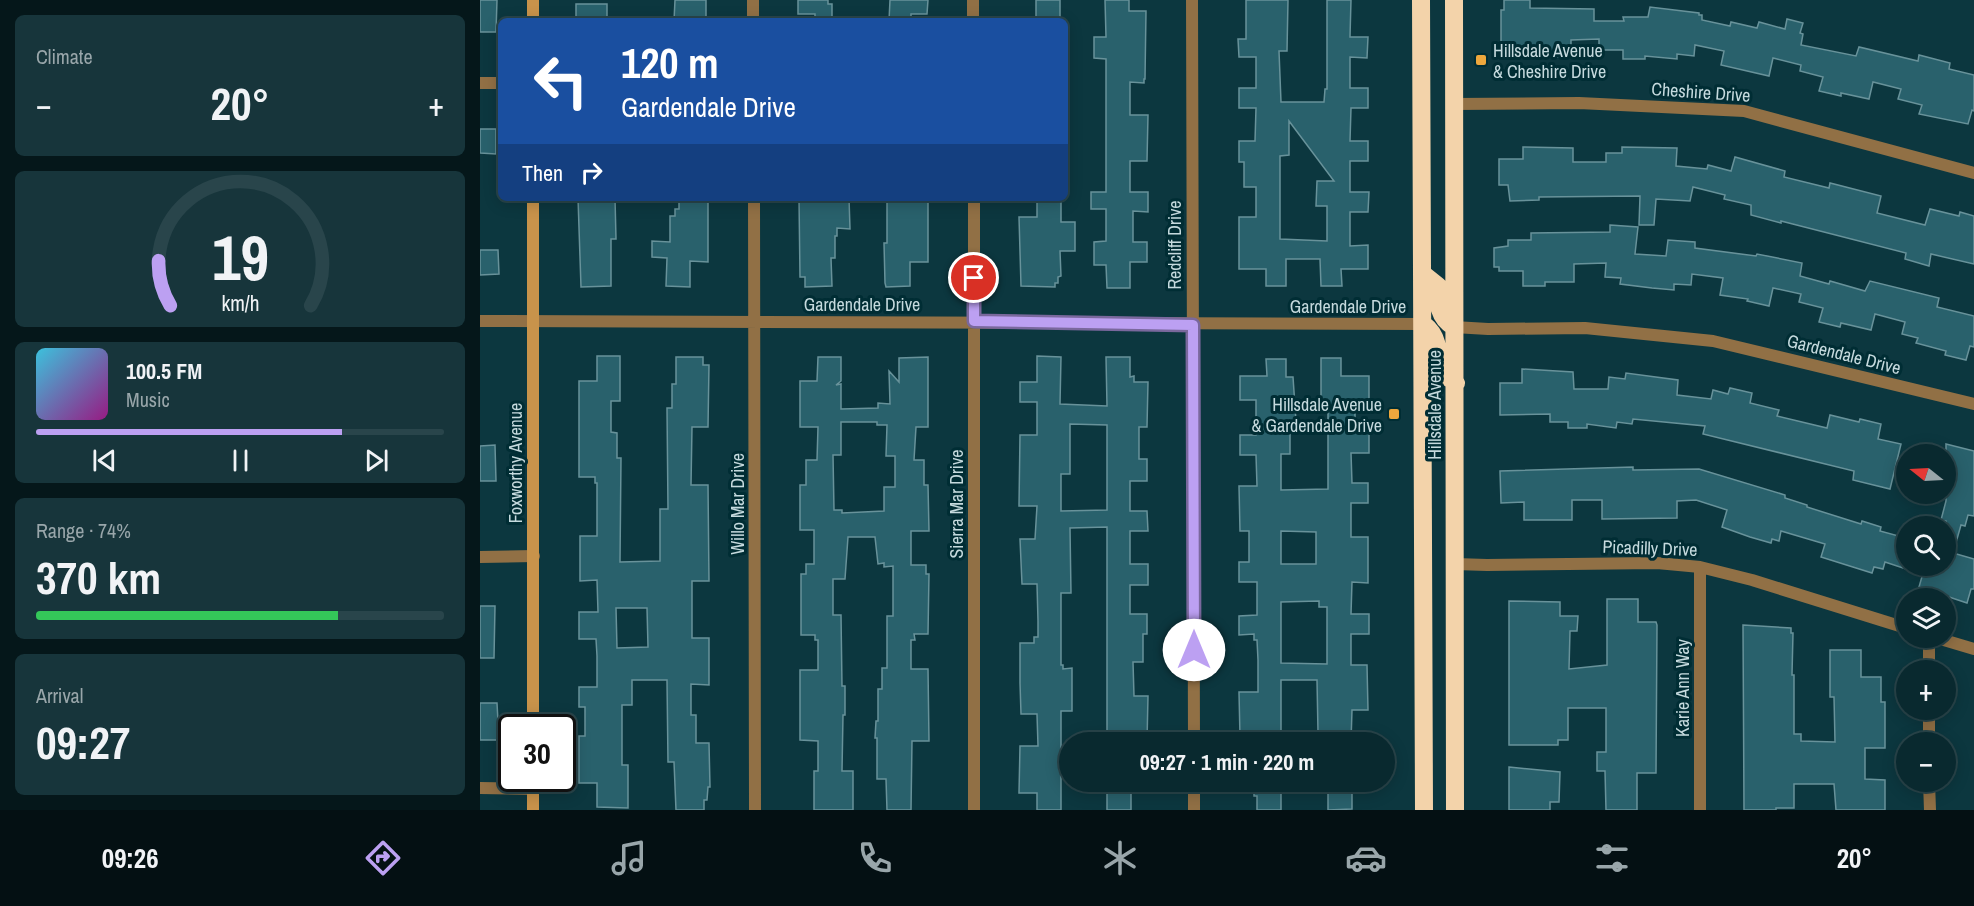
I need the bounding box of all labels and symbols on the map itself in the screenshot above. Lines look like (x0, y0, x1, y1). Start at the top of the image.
place label: Hillsdale Avenue & Cheshire Drive (1493, 38, 1606, 84)
marker: Hillsdale Avenue & Cheshire Drive (1474, 53, 1488, 67)
street label: Cheshire Drive (1651, 76, 1751, 108)
street label: Redcliff Drive (1162, 200, 1187, 290)
pin (948, 252, 999, 303)
street label: Gardendale Drive (804, 292, 920, 317)
street label: Gardendale Drive (1290, 294, 1406, 319)
street label: Gardendale Drive (1784, 328, 1904, 380)
street label: Hillsdale Avenue (1422, 350, 1447, 460)
place label: Hillsdale Avenue & Gardendale Drive (1252, 392, 1382, 438)
street label: Foxworthy Avenue (503, 403, 528, 523)
marker: Hillsdale Avenue & Gardendale Drive (1387, 407, 1401, 421)
north arrow (1896, 444, 1956, 504)
street label: Sierra Mar Drive (944, 449, 969, 559)
street label: Willo Mar Drive (725, 453, 750, 555)
street label: Picadilly Drive (1602, 534, 1698, 562)
position arrow (1162, 618, 1226, 682)
street label: Karie Ann Way (1670, 638, 1695, 737)
speed limit sign: 30 (498, 714, 576, 792)

